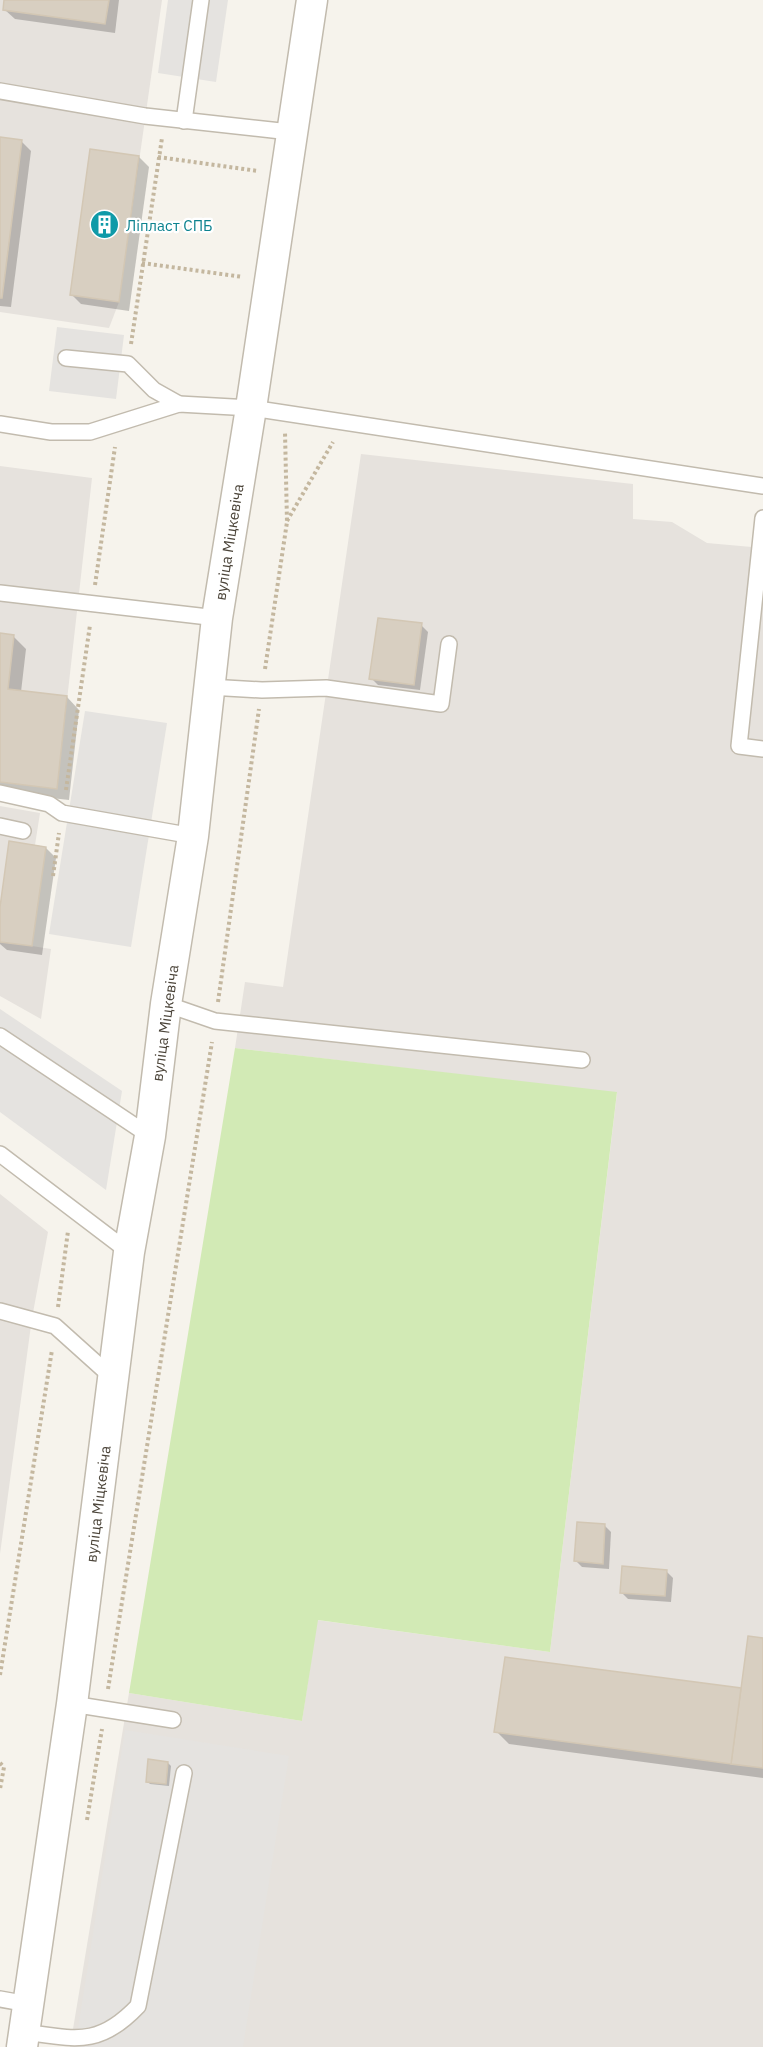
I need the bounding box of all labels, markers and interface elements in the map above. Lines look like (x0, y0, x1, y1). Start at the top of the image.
building icon: Ліпласт СПБ (89, 209, 121, 241)
place label: Ліпласт СПБ (126, 216, 213, 235)
street label: вуліца Міцкевіча (210, 482, 248, 602)
street label: вуліца Міцкевіча (147, 963, 183, 1083)
street label: вуліца Міцкевіча (81, 1444, 115, 1564)

